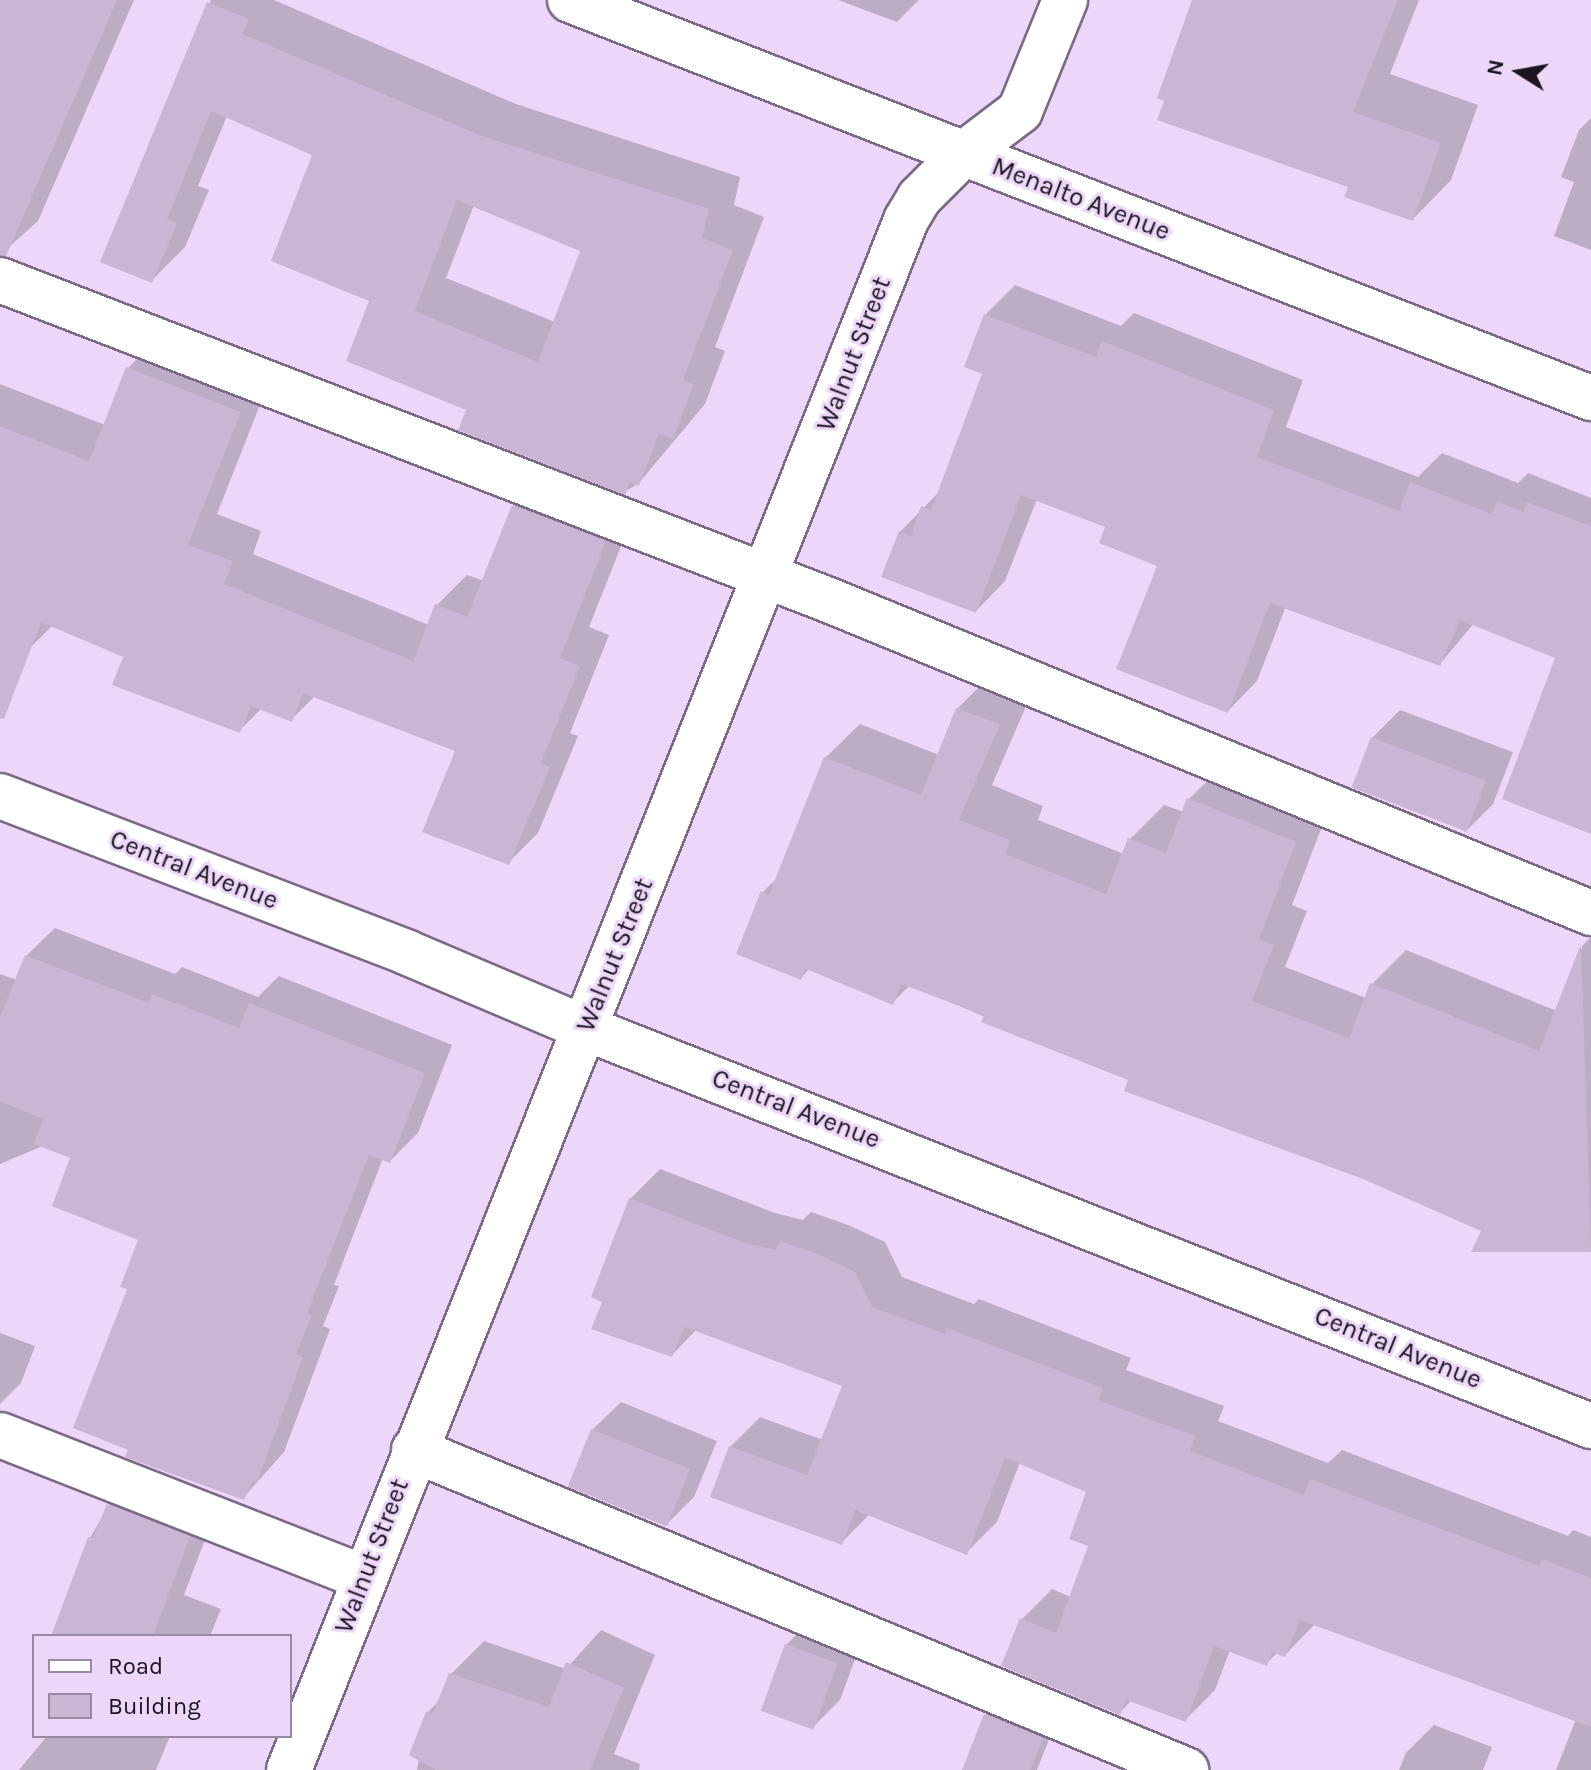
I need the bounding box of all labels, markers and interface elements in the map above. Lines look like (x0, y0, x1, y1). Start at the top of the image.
north arrow (1479, 32, 1559, 112)
text: N (1481, 57, 1510, 78)
street label: Menalto Avenue (987, 151, 1175, 247)
street label: Walnut Street (810, 272, 898, 436)
street label: Central Avenue (106, 824, 282, 916)
street label: Walnut Street (570, 874, 660, 1036)
street label: Central Avenue (708, 1063, 884, 1155)
street label: Central Avenue (1310, 1300, 1486, 1396)
street label: Walnut Street (328, 1474, 416, 1638)
legend (32, 1634, 292, 1738)
text: Road (108, 1652, 163, 1680)
text: Building (108, 1692, 201, 1720)

